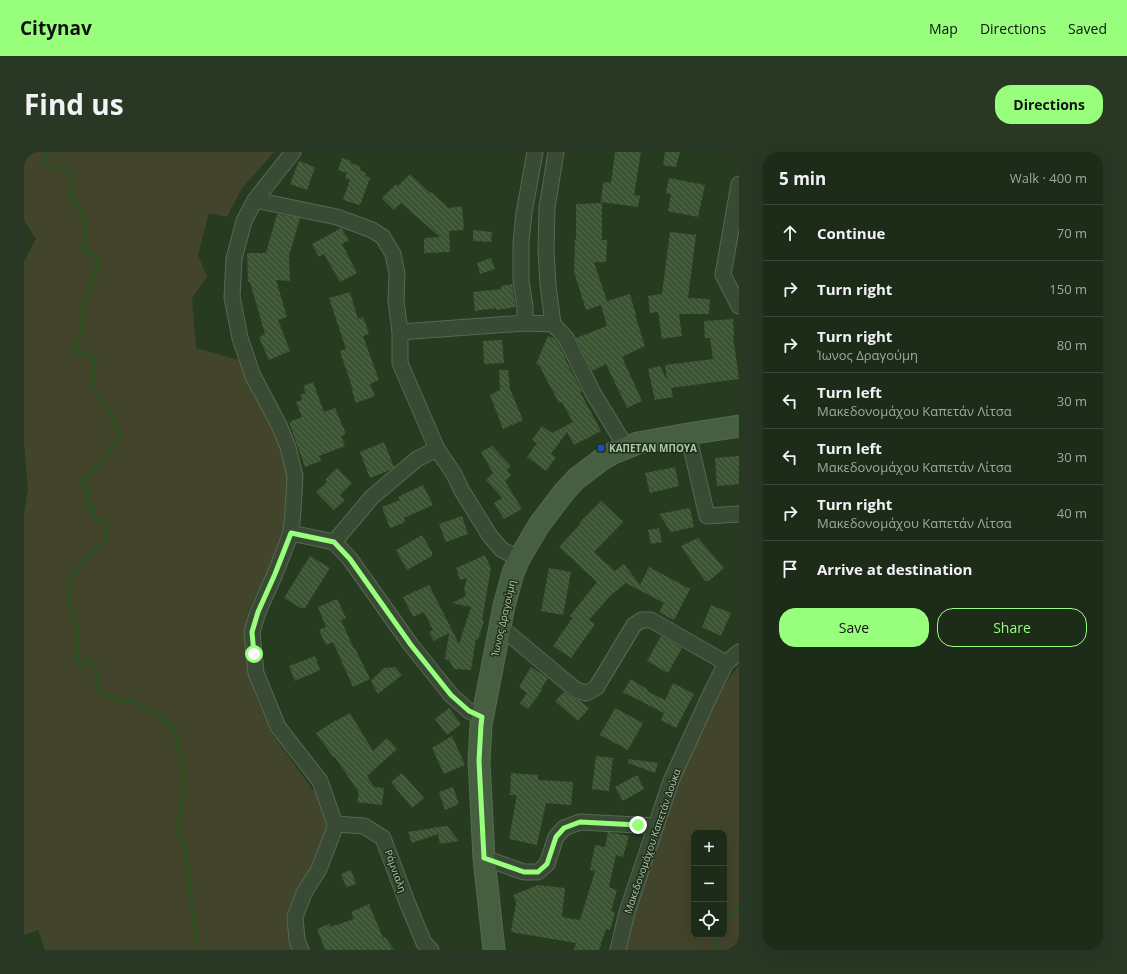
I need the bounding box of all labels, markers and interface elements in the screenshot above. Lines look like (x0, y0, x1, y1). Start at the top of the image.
text: Citynav (20, 15, 92, 41)
text: Map (929, 19, 958, 38)
text: Directions (980, 19, 1046, 38)
text: Saved (1068, 19, 1107, 38)
text: Find us (24, 85, 124, 123)
button: Directions (995, 85, 1103, 124)
text: 5 min (779, 167, 826, 190)
text: Walk · 400 m (1010, 169, 1087, 187)
icon: ahead (779, 222, 801, 244)
text: Continue (817, 223, 885, 243)
text: 70 m (1057, 224, 1087, 242)
icon: right (779, 278, 801, 300)
text: Turn right (817, 279, 892, 299)
text: 150 m (1049, 280, 1087, 298)
text: Turn right (817, 326, 892, 346)
icon: right (779, 334, 801, 356)
text: 80 m (1057, 336, 1087, 354)
text: Ίωνος Δραγούμη (817, 346, 918, 364)
text: Turn left (817, 382, 882, 402)
icon: left (779, 390, 801, 412)
text: 30 m (1057, 392, 1087, 410)
text: Μακεδονομάχου Καπετάν Λίτσα (817, 402, 1012, 420)
text: Turn left (817, 438, 882, 458)
place label: ΚΑΠΕΤΑΝ ΜΠΟΥΑ (609, 441, 697, 455)
marker: ΚΑΠΕΤΑΝ ΜΠΟΥΑ (596, 443, 606, 453)
icon: left (779, 446, 801, 468)
text: 30 m (1057, 448, 1087, 466)
text: Μακεδονομάχου Καπετάν Λίτσα (817, 458, 1012, 476)
text: Turn right (817, 494, 892, 514)
icon: right (779, 502, 801, 524)
text: 40 m (1057, 504, 1087, 522)
text: Μακεδονομάχου Καπετάν Λίτσα (817, 514, 1012, 532)
icon: arrive (779, 558, 801, 580)
text: Arrive at destination (817, 559, 972, 579)
street label: Ίωνος Δραγούμη (487, 579, 519, 658)
button: Save (779, 608, 929, 647)
button: Share (937, 608, 1087, 647)
route start (245, 645, 263, 663)
street label: Μακεδονομάχου Καπετάν Δούκα (621, 767, 683, 915)
route end (629, 816, 647, 834)
map controls (691, 830, 727, 938)
button: + (691, 830, 727, 866)
street label: Ράμνιαλη (382, 848, 410, 894)
button: − (691, 866, 727, 902)
button: locate (691, 902, 727, 938)

